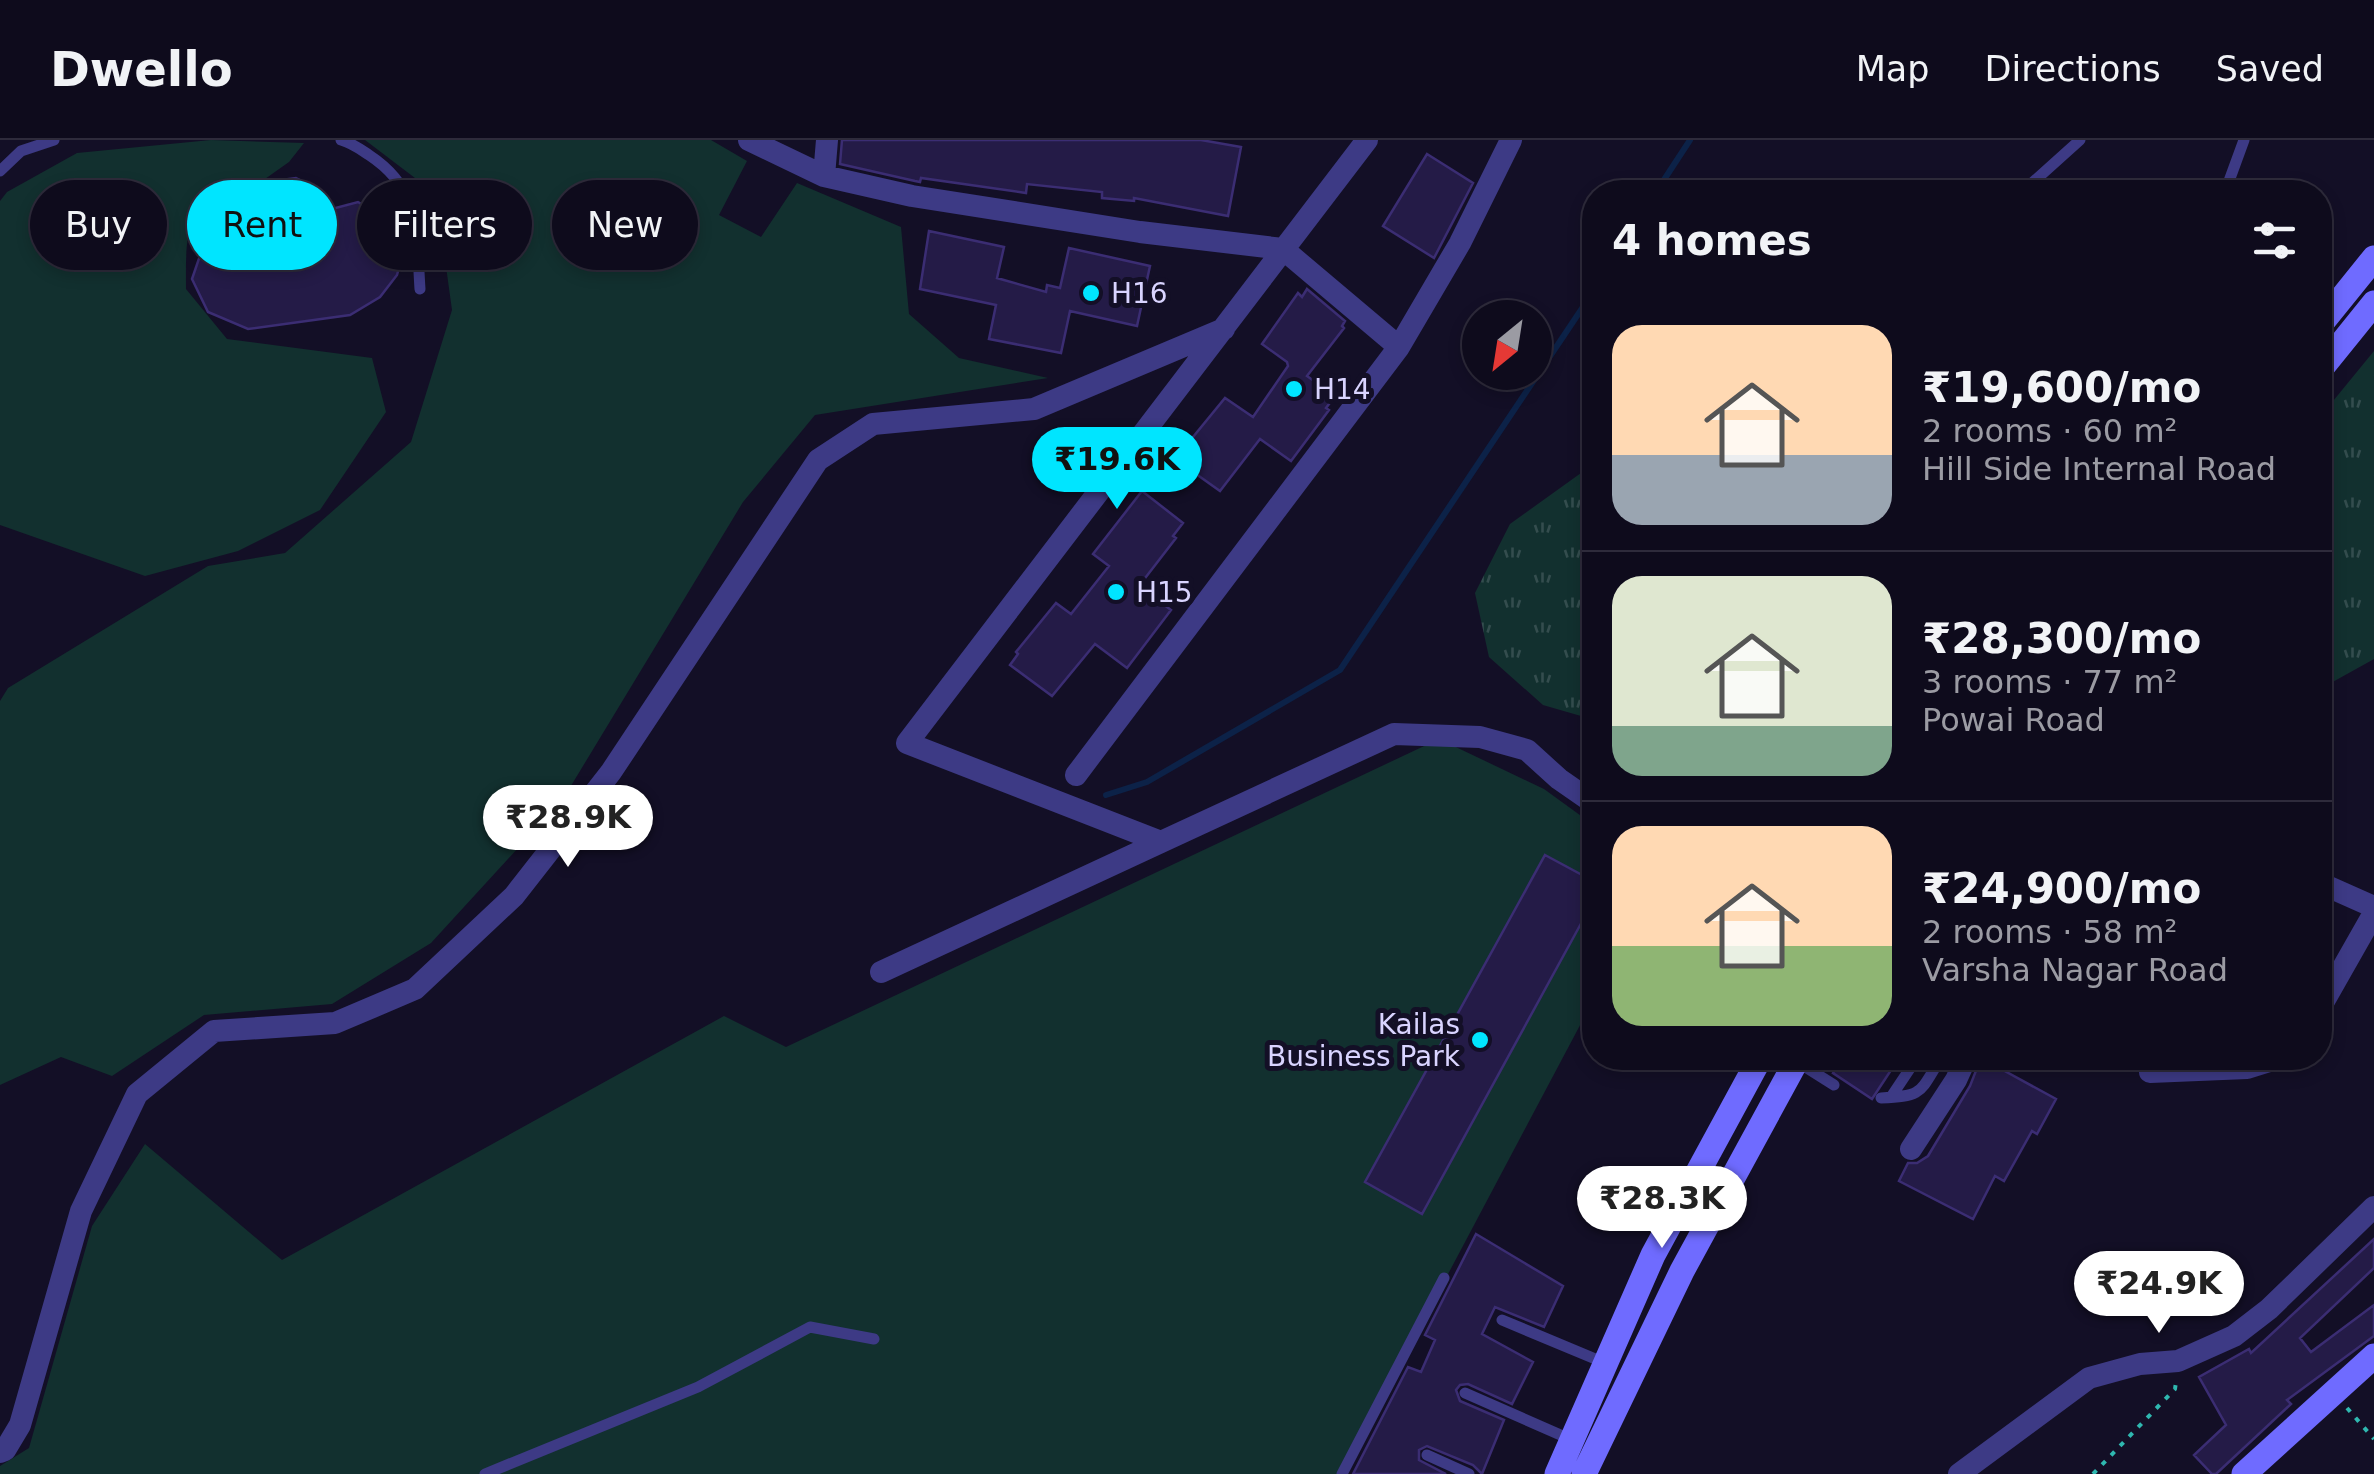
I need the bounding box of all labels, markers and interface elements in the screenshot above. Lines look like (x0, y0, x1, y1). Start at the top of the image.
text: Dwello (50, 41, 233, 97)
text: Map (1856, 49, 1930, 89)
text: Directions (1985, 49, 2161, 89)
text: Saved (2216, 49, 2324, 89)
chip: Buy (30, 180, 167, 270)
chip: Rent (187, 180, 337, 270)
chip: Filters (357, 180, 532, 270)
chip: New (552, 180, 698, 270)
icon: filters (2247, 213, 2302, 268)
text: 4 homes (1612, 216, 1812, 265)
place label: H16 (1111, 277, 1168, 310)
marker: H16 (1080, 282, 1102, 304)
north arrow (1462, 300, 1552, 390)
map controls (1462, 300, 1552, 390)
text: ₹19,600/mo (1922, 363, 2201, 412)
icon: home (1692, 365, 1812, 485)
place label: H14 (1314, 373, 1371, 406)
marker: H14 (1283, 378, 1305, 400)
text: 2 rooms · 60 m² (1922, 412, 2177, 450)
pin: ₹19.6K (1036, 427, 1198, 512)
text: ₹19.6K (1054, 440, 1180, 478)
text: Hill Side Internal Road (1922, 450, 2276, 488)
place label: H15 (1136, 576, 1193, 609)
marker: H15 (1105, 581, 1127, 603)
text: ₹28,300/mo (1922, 614, 2201, 663)
icon: home (1692, 616, 1812, 736)
text: 3 rooms · 77 m² (1922, 663, 2177, 701)
text: Powai Road (1922, 701, 2105, 739)
pin: ₹28.9K (487, 785, 649, 870)
text: ₹28.9K (505, 798, 631, 836)
text: ₹24,900/mo (1922, 864, 2201, 913)
icon: home (1692, 866, 1812, 986)
text: 2 rooms · 58 m² (1922, 913, 2177, 951)
text: Varsha Nagar Road (1922, 951, 2228, 989)
place label: Kailas Business Park (1267, 1008, 1461, 1073)
marker: Kailas Business Park (1469, 1029, 1491, 1051)
pin: ₹28.3K (1581, 1166, 1743, 1251)
text: ₹28.3K (1599, 1179, 1725, 1217)
pin: ₹24.9K (2078, 1251, 2240, 1336)
text: ₹24.9K (2096, 1264, 2222, 1302)

